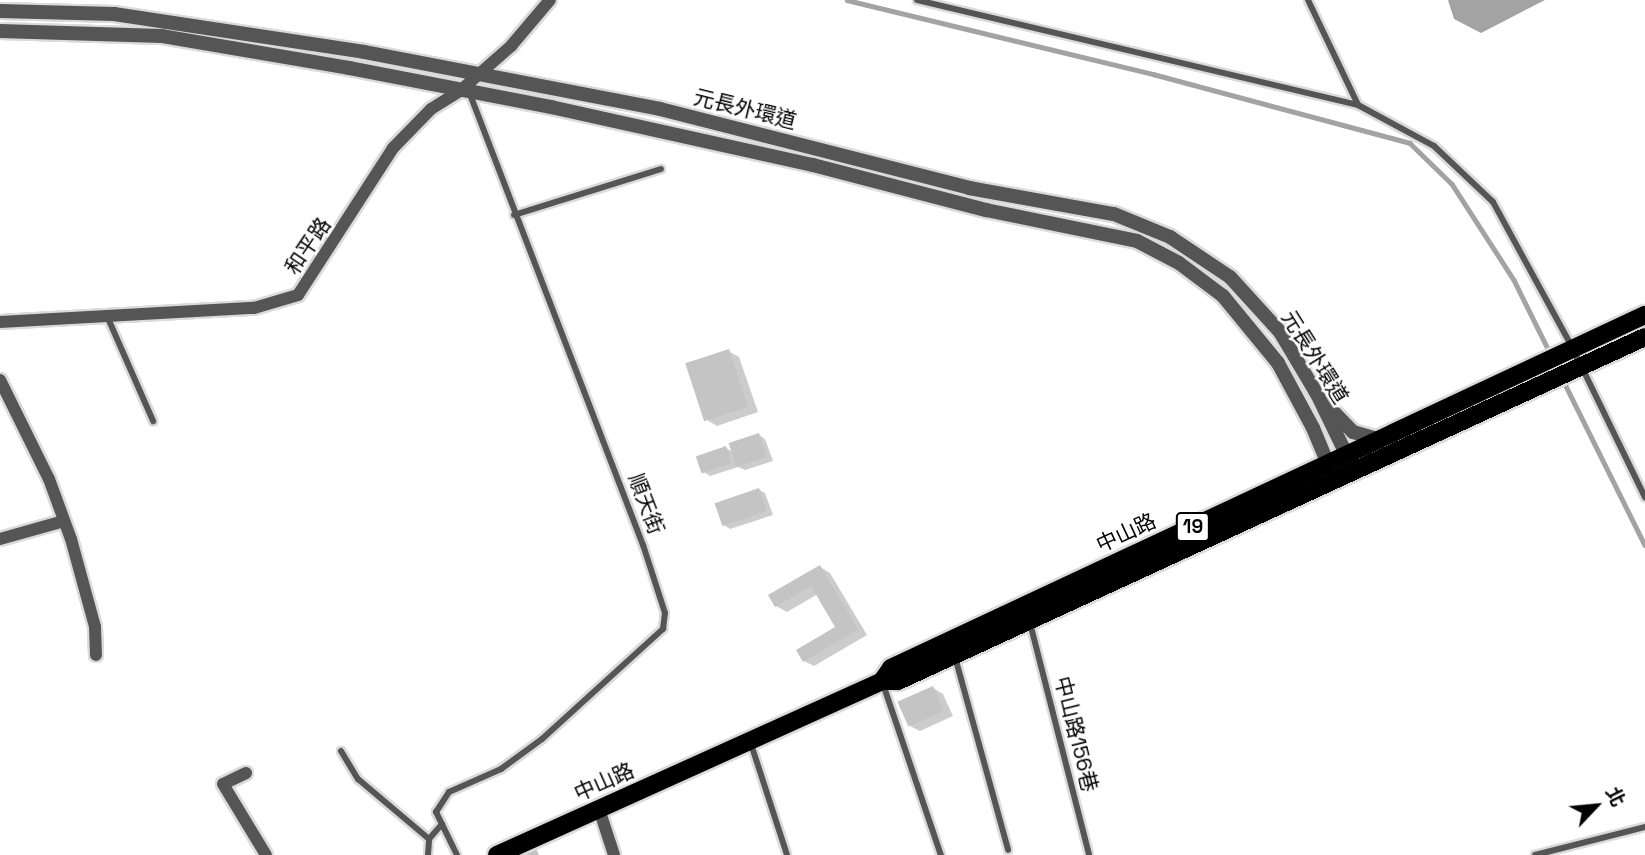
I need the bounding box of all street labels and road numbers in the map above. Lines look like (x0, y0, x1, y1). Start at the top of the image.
street label: 元長外環道 (691, 84, 799, 134)
street label: 和平路 (280, 213, 336, 279)
street label: 元長外環道 (1276, 306, 1354, 408)
street label: 順天街 (623, 470, 669, 538)
street label: 中山路 (1092, 508, 1160, 558)
road number: 19 (1176, 512, 1210, 542)
street label: 中山路156巷 (1049, 674, 1103, 794)
street label: 中山路 (570, 758, 638, 806)

